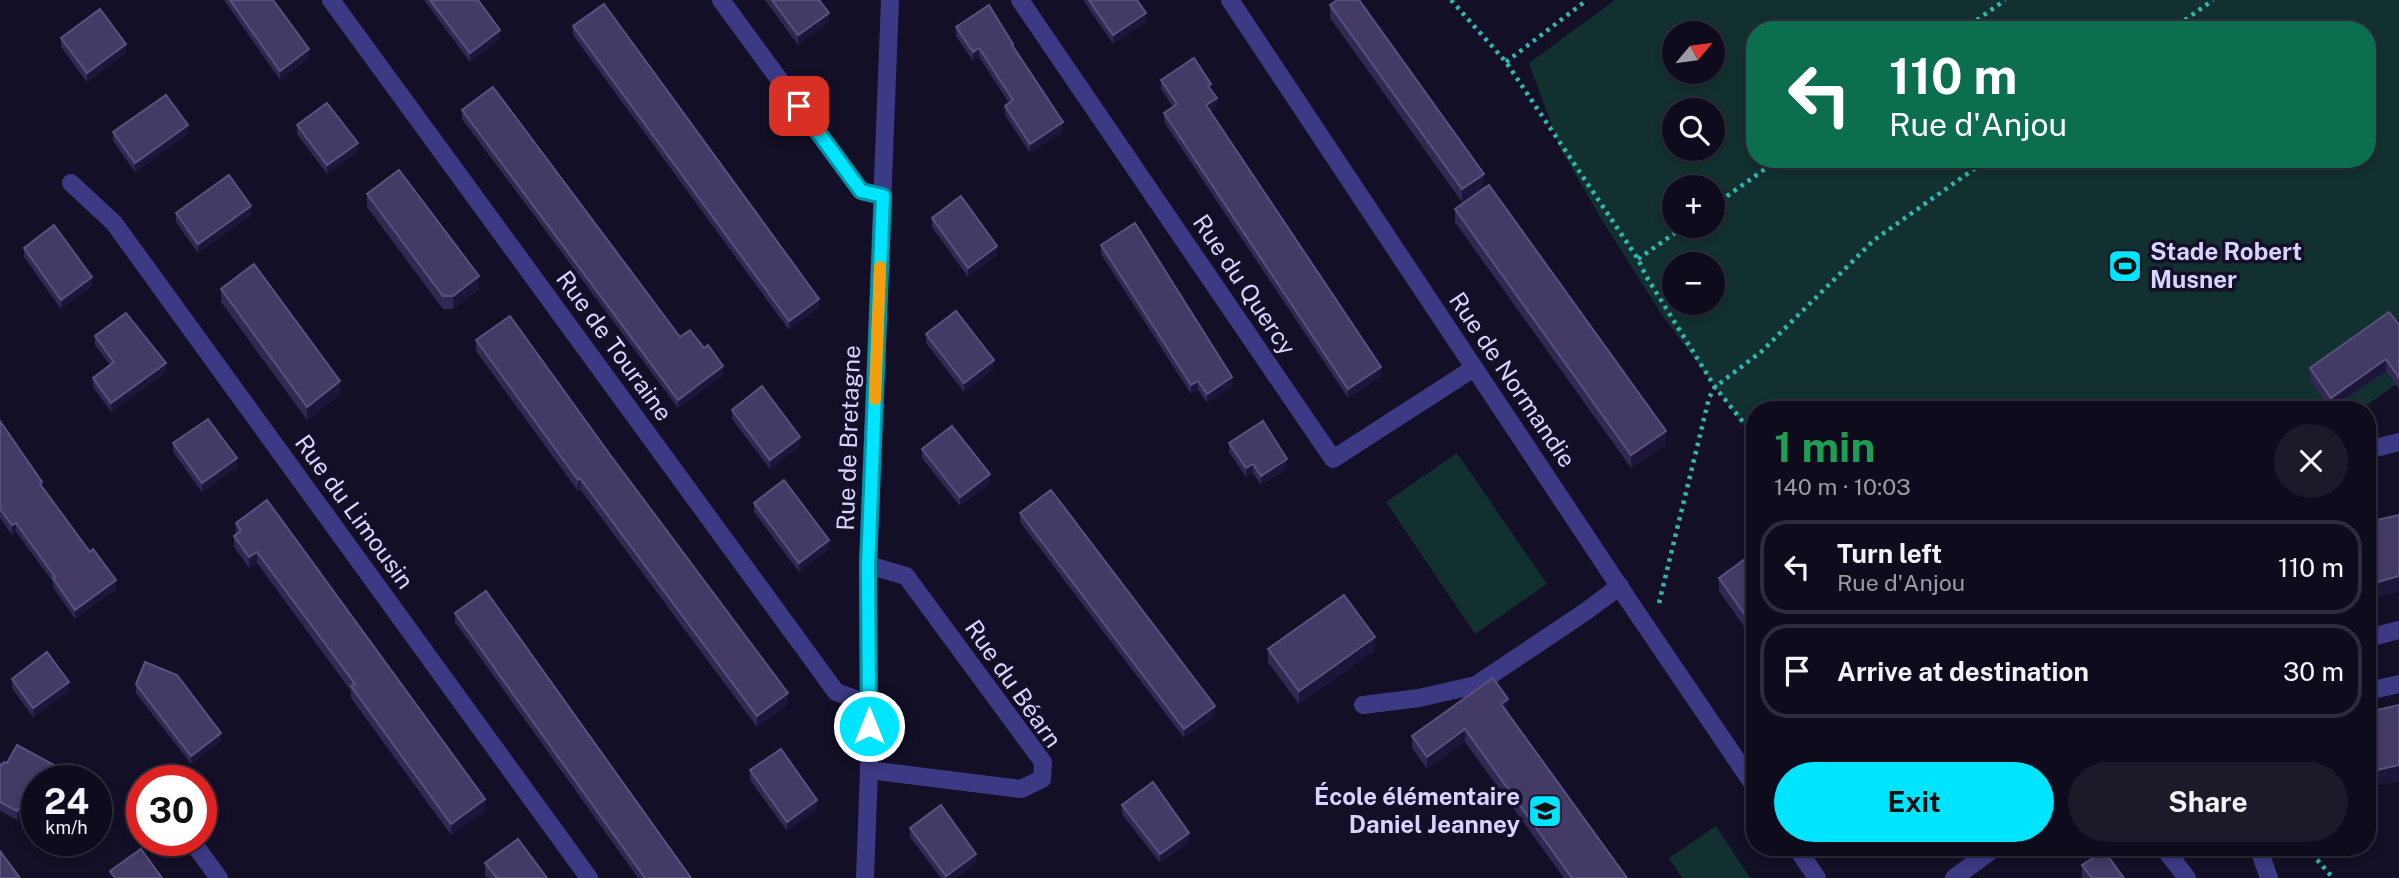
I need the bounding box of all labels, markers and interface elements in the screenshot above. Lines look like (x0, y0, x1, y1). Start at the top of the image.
north arrow (1662, 21, 1726, 84)
map controls (1662, 21, 1725, 315)
text: 110 m (1889, 47, 2017, 105)
icon: left (1774, 49, 1865, 140)
pin (769, 76, 829, 136)
icon: arrive (780, 87, 818, 125)
button: search (1662, 98, 1725, 161)
text: Rue d'Anjou (1889, 106, 2067, 143)
button: + (1662, 175, 1725, 238)
street label: Rue du Quercy (1188, 209, 1302, 360)
place label: Stade Robert Musner (2150, 237, 2302, 293)
sports icon: Stade Robert Musner (2106, 247, 2144, 285)
button: − (1662, 252, 1725, 315)
street label: Rue de Touraine (551, 265, 679, 426)
street label: Rue de Normandie (1444, 287, 1582, 472)
street label: Rue de Bretagne (831, 345, 865, 531)
text: 1 min (1774, 422, 1875, 471)
button: close (2274, 424, 2348, 498)
street label: Rue du Limousin (290, 429, 420, 594)
text: 140 m · 10:03 (1774, 473, 1911, 500)
text: Turn left (1837, 538, 1942, 569)
icon: left (1778, 548, 1816, 586)
text: 110 m (2278, 552, 2344, 583)
text: Rue d'Anjou (1837, 569, 1965, 596)
street label: Rue du Béarn (960, 614, 1068, 753)
icon: arrive (1778, 652, 1816, 690)
text: Arrive at destination (1837, 656, 2089, 687)
text: 30 m (2283, 656, 2344, 687)
position arrow (832, 689, 906, 763)
button: Exit (1774, 762, 2054, 842)
button: Share (2068, 762, 2348, 842)
speed limit sign: 30 (126, 765, 217, 856)
text: 24 (44, 781, 89, 822)
place label: École élémentaire Daniel Jeanney (1314, 782, 1520, 838)
school or university icon: École élémentaire Daniel Jeanney (1526, 792, 1564, 830)
text: km/h (45, 817, 88, 838)

